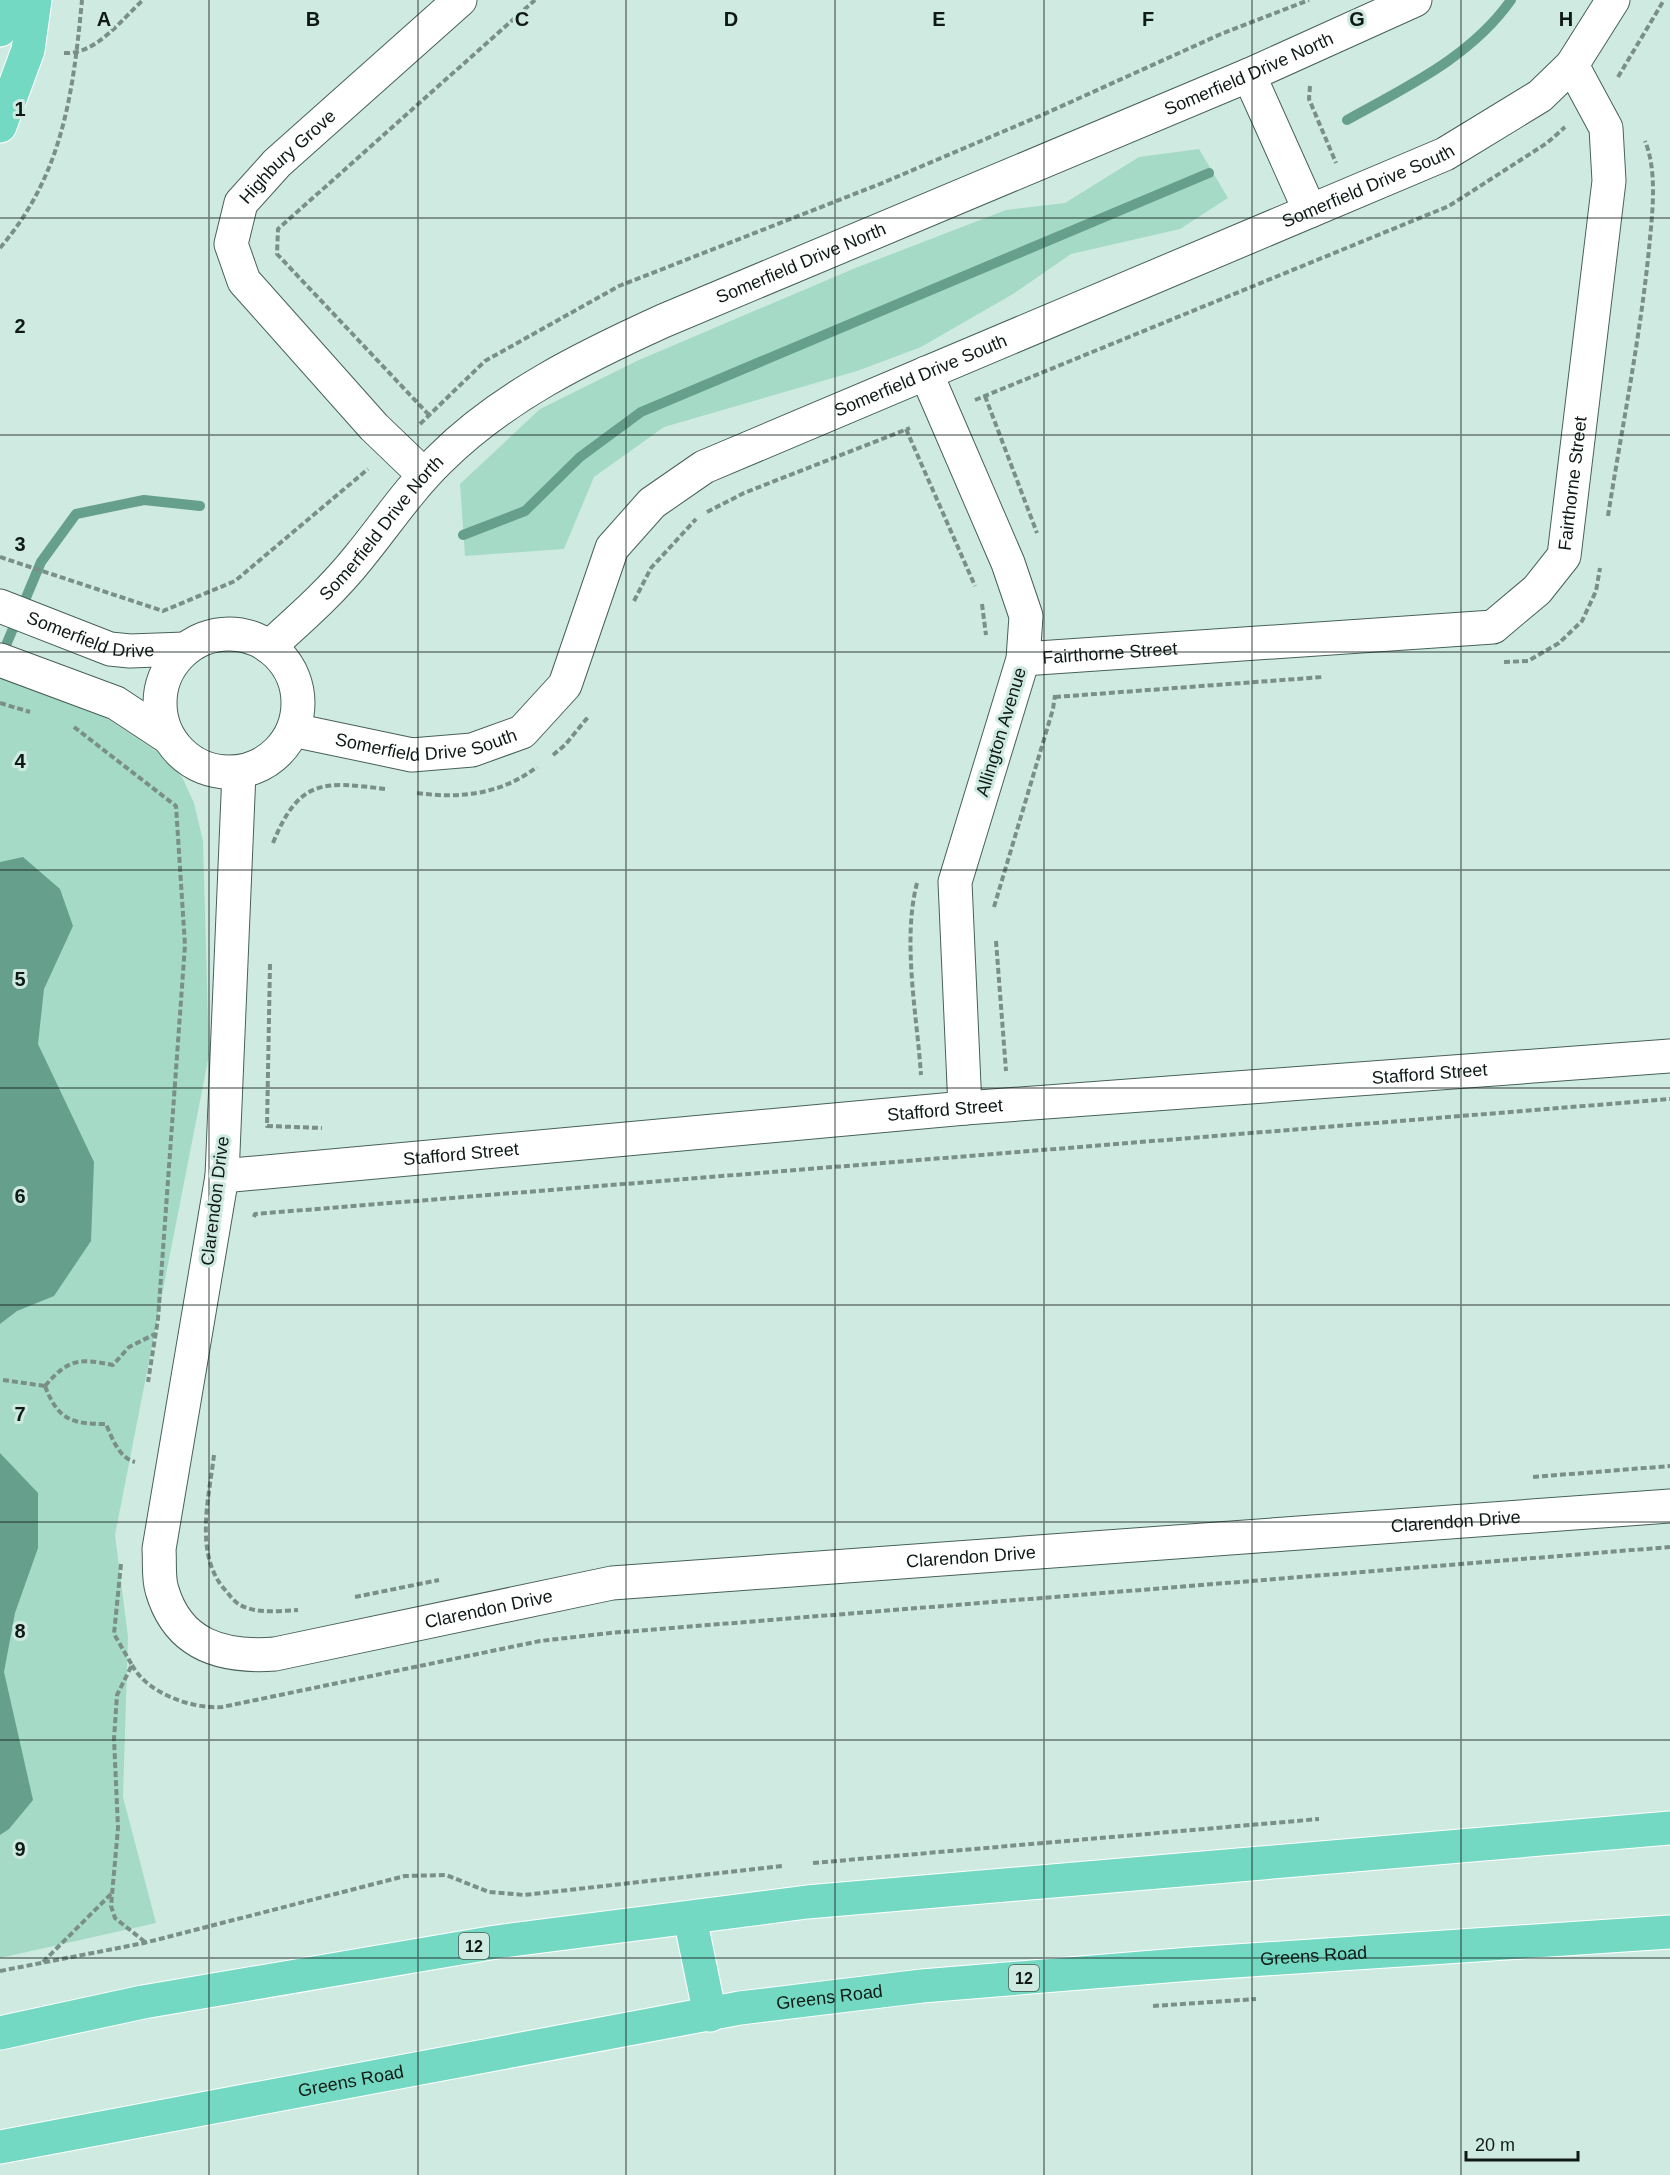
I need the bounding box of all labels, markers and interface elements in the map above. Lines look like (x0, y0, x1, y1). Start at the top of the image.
text: A (97, 8, 111, 30)
text: B (306, 8, 320, 30)
text: C (515, 8, 529, 30)
text: D (724, 8, 738, 30)
text: E (932, 8, 946, 30)
text: F (1142, 8, 1154, 30)
text: G (1349, 8, 1365, 30)
text: H (1559, 8, 1573, 30)
street label: Somerfield Drive North (1161, 28, 1336, 119)
text: 1 (14, 98, 26, 120)
street label: Highbury Grove (235, 106, 340, 208)
street label: Somerfield Drive South (1279, 141, 1458, 232)
street label: Somerfield Drive North (713, 219, 889, 308)
text: 2 (14, 315, 26, 337)
street label: Somerfield Drive South (831, 330, 1010, 421)
street label: Fairthorne Street (1555, 415, 1591, 552)
street label: Somerfield Drive North (315, 452, 447, 604)
text: 3 (14, 533, 26, 555)
street label: Somerfield Drive (24, 607, 155, 661)
street label: Fairthorne Street (1042, 639, 1178, 668)
street label: Allington Avenue (972, 665, 1030, 799)
street label: Somerfield Drive South (333, 725, 519, 765)
text: 4 (14, 750, 26, 772)
text: 5 (14, 968, 26, 990)
street label: Stafford Street (1371, 1059, 1488, 1088)
street label: Stafford Street (886, 1095, 1003, 1125)
street label: Clarendon Drive (197, 1135, 233, 1267)
street label: Stafford Street (402, 1139, 520, 1169)
text: 6 (14, 1185, 26, 1207)
text: 7 (14, 1403, 26, 1425)
street label: Clarendon Drive (1390, 1507, 1521, 1536)
street label: Clarendon Drive (905, 1542, 1037, 1572)
street label: Clarendon Drive (423, 1586, 554, 1632)
text: 8 (14, 1620, 26, 1642)
text: 9 (14, 1838, 26, 1860)
road number: 12 (459, 1933, 489, 1959)
street label: Greens Road (1259, 1942, 1368, 1969)
road number: 12 (1009, 1965, 1039, 1991)
street label: Greens Road (775, 1981, 884, 2014)
street label: Greens Road (296, 2061, 405, 2101)
scale bar (1466, 2124, 1578, 2162)
text: 20 m (1475, 2135, 1515, 2155)

